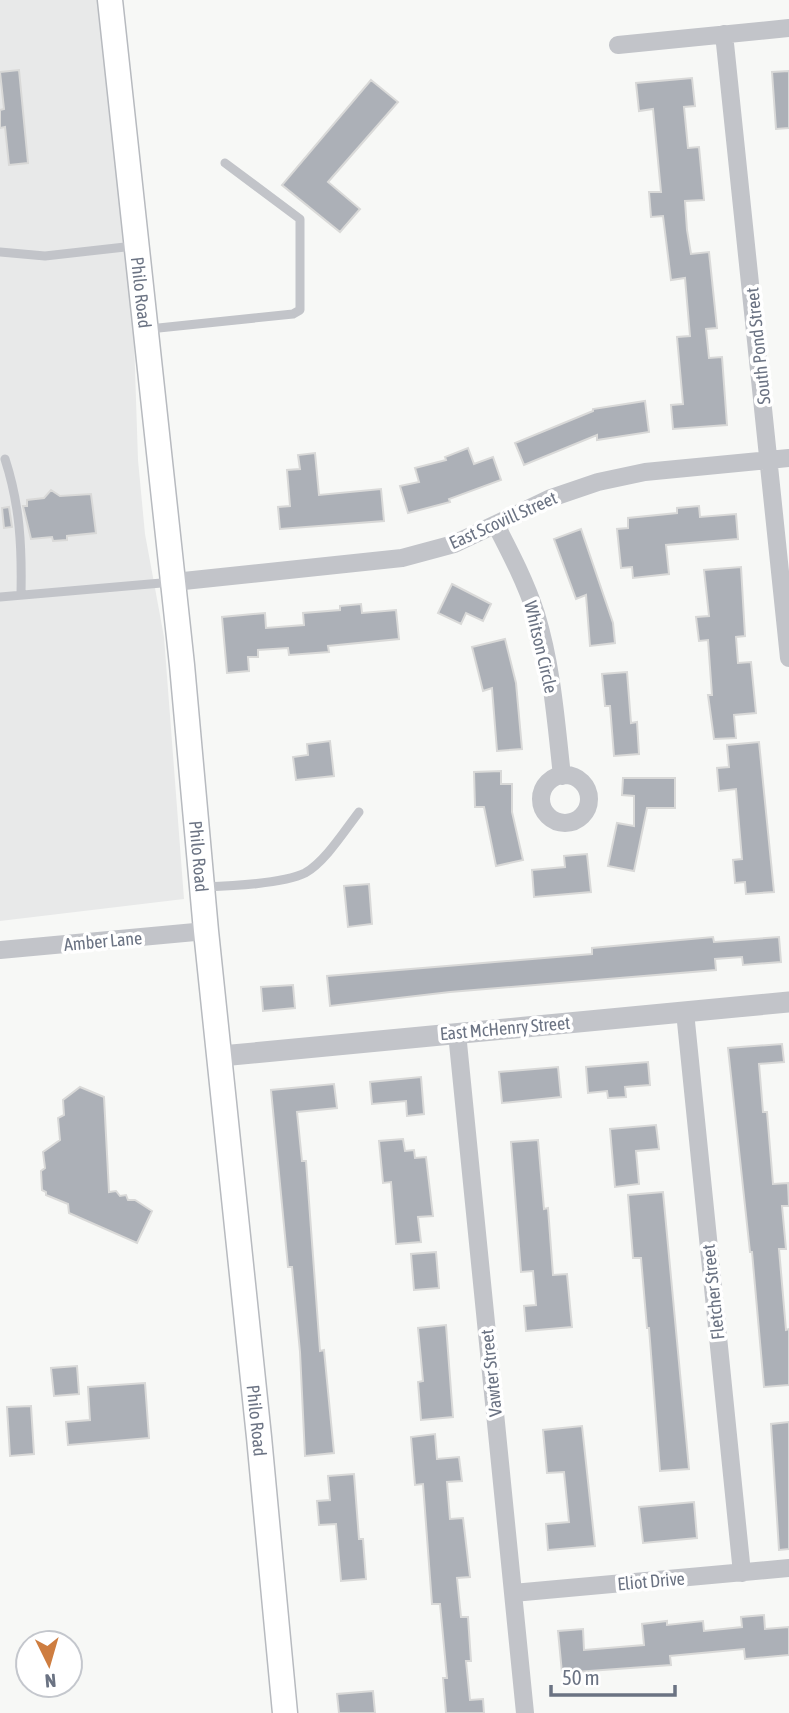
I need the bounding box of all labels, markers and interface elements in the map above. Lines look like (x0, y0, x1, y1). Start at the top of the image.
street label: Philo Road (127, 256, 156, 329)
street label: South Pond Street (741, 287, 775, 405)
street label: East Scovill Street (446, 487, 560, 553)
street label: Whitson Circle (520, 599, 562, 695)
street label: Philo Road (186, 820, 213, 893)
street label: Amber Lane (63, 927, 143, 955)
street label: East McHenry Street (439, 1012, 571, 1044)
street label: Fletcher Street (698, 1243, 728, 1341)
street label: Vawter Street (476, 1328, 506, 1418)
street label: Philo Road (243, 1384, 271, 1457)
street label: Eliot Drive (616, 1568, 686, 1594)
north arrow (14, 1629, 84, 1699)
scale bar (551, 1654, 675, 1698)
text: 50 m (562, 1665, 600, 1689)
text: N (44, 1669, 57, 1692)

